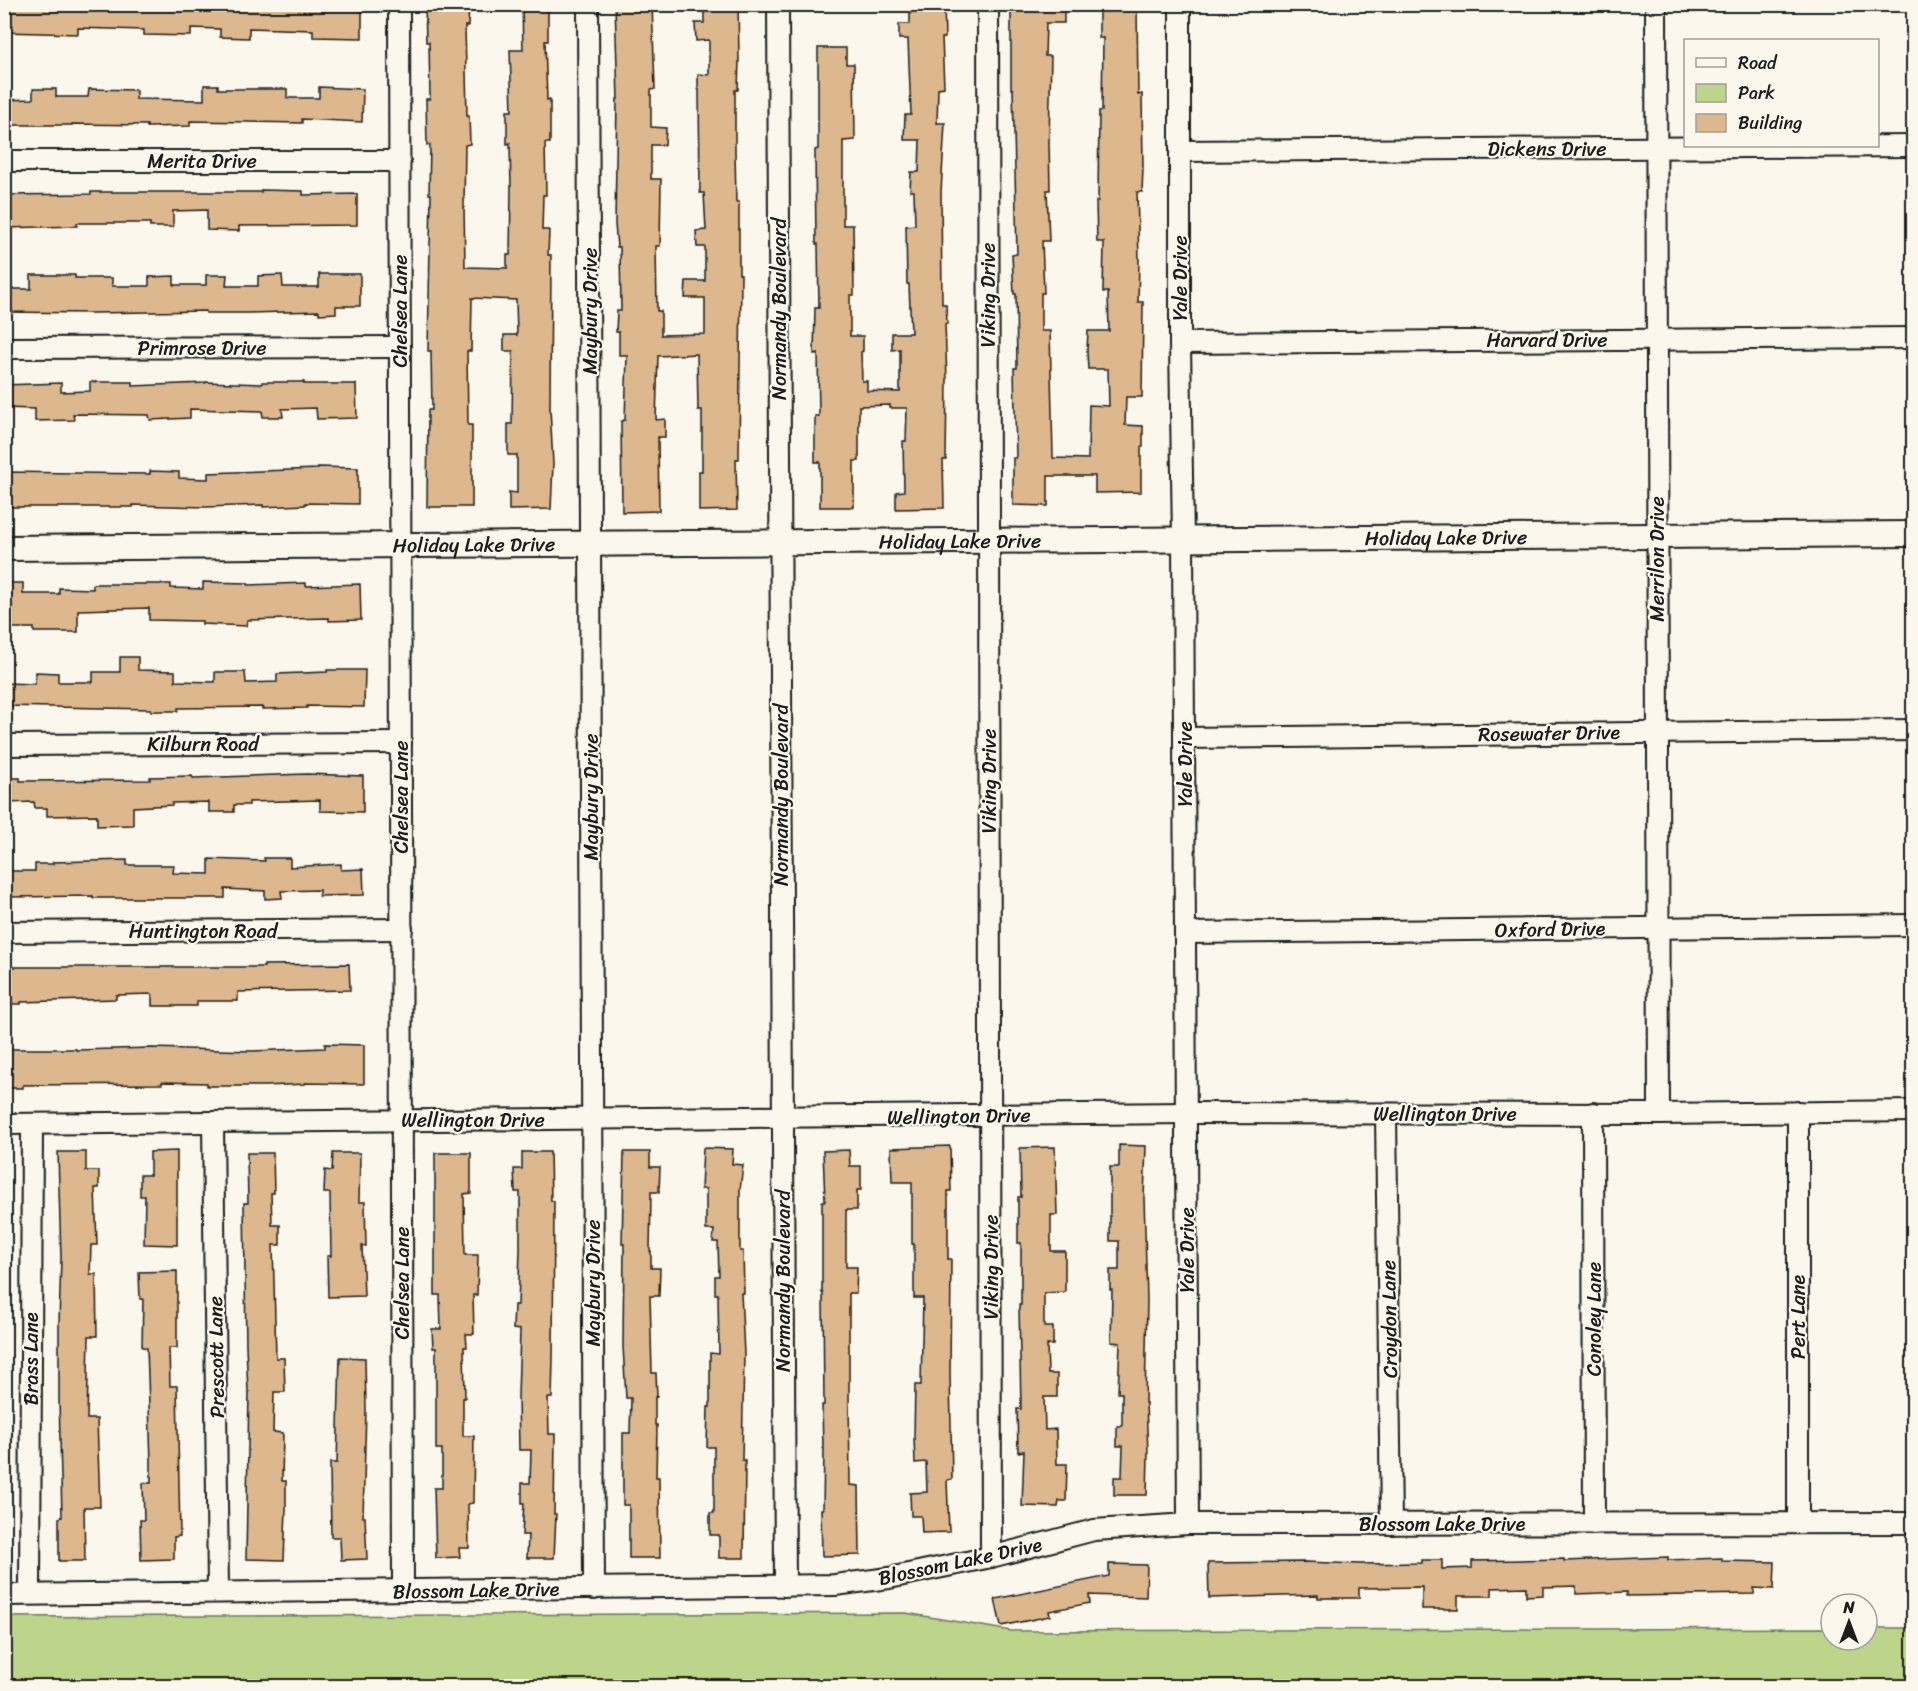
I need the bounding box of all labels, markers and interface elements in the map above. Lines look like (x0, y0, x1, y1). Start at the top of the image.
legend (1684, 39, 1879, 147)
text: Road (1738, 47, 1778, 79)
text: Park (1738, 77, 1775, 109)
text: Building (1738, 107, 1802, 139)
street label: Dickens Drive (1488, 132, 1606, 167)
street label: Merita Drive (147, 144, 257, 179)
street label: Normandy Boulevard (762, 217, 797, 400)
street label: Yale Drive (1163, 235, 1198, 321)
street label: Viking Drive (971, 243, 1006, 347)
street label: Maybury Drive (573, 247, 608, 375)
street label: Chelsea Lane (383, 255, 418, 368)
street label: Harvard Drive (1487, 323, 1607, 358)
street label: Primrose Drive (138, 331, 266, 366)
street label: Merrilon Drive (1640, 496, 1675, 622)
street label: Holiday Lake Drive (1365, 520, 1527, 556)
street label: Holiday Lake Drive (879, 523, 1041, 560)
street label: Holiday Lake Drive (393, 527, 555, 563)
street label: Normandy Boulevard (764, 703, 799, 886)
street label: Rosewater Drive (1478, 715, 1621, 752)
street label: Yale Drive (1168, 721, 1203, 807)
street label: Kilburn Road (147, 727, 260, 762)
street label: Viking Drive (972, 729, 1007, 833)
street label: Maybury Drive (574, 733, 609, 861)
street label: Chelsea Lane (384, 741, 419, 854)
street label: Oxford Drive (1494, 911, 1606, 948)
street label: Huntington Road (129, 914, 279, 949)
street label: Wellington Drive (1373, 1097, 1517, 1132)
street label: Wellington Drive (887, 1098, 1031, 1135)
street label: Wellington Drive (401, 1103, 545, 1138)
street label: Normandy Boulevard (766, 1189, 801, 1372)
street label: Yale Drive (1170, 1207, 1205, 1293)
street label: Viking Drive (974, 1215, 1009, 1319)
street label: Maybury Drive (576, 1219, 611, 1347)
street label: Chelsea Lane (385, 1227, 420, 1340)
street label: Croydon Lane (1371, 1260, 1408, 1378)
street label: Conoley Lane (1577, 1262, 1612, 1376)
street label: Pert Lane (1781, 1274, 1816, 1359)
street label: Prescott Lane (198, 1296, 235, 1418)
street label: Brass Lane (14, 1312, 49, 1406)
street label: Blossom Lake Drive (1359, 1507, 1526, 1542)
street label: Blossom Lake Drive (875, 1527, 1046, 1596)
street label: Blossom Lake Drive (392, 1572, 560, 1609)
north arrow (1819, 1592, 1879, 1652)
text: N (1842, 1593, 1855, 1622)

